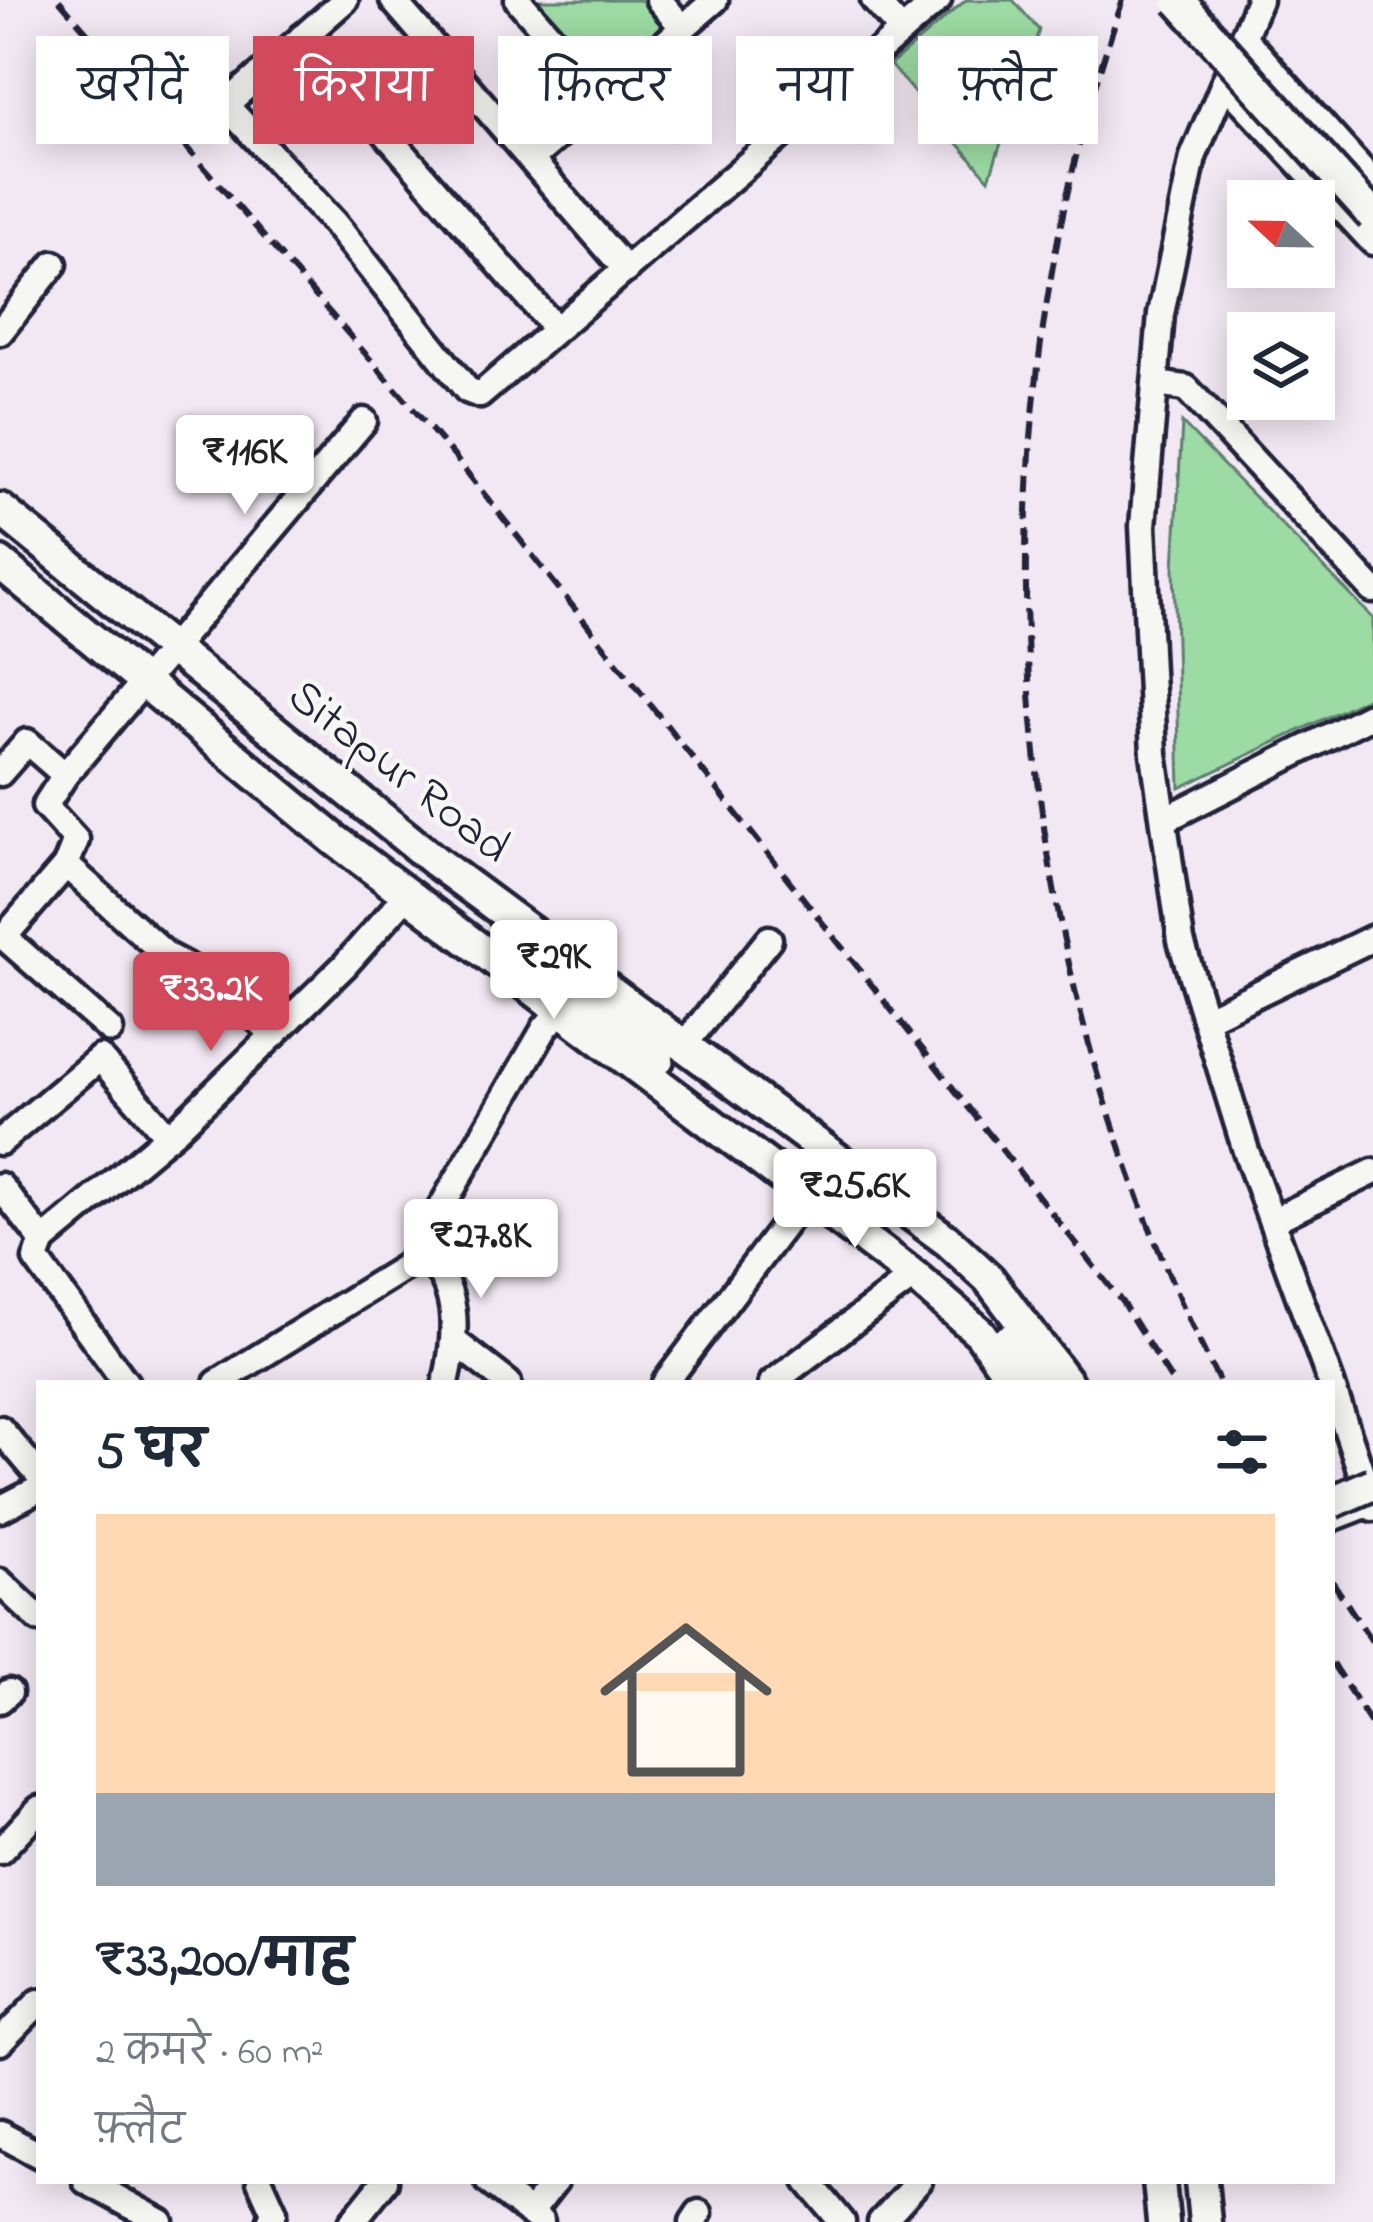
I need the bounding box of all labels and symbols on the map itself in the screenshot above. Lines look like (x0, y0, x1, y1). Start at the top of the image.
north arrow (1227, 180, 1335, 288)
pin: ₹116K (161, 415, 329, 517)
street label: Sitapur Road (272, 663, 524, 883)
pin: ₹29K (483, 920, 625, 1022)
pin: ₹33.2K (113, 952, 309, 1054)
pin: ₹25.6K (757, 1149, 953, 1251)
pin: ₹27.8K (383, 1199, 579, 1301)

